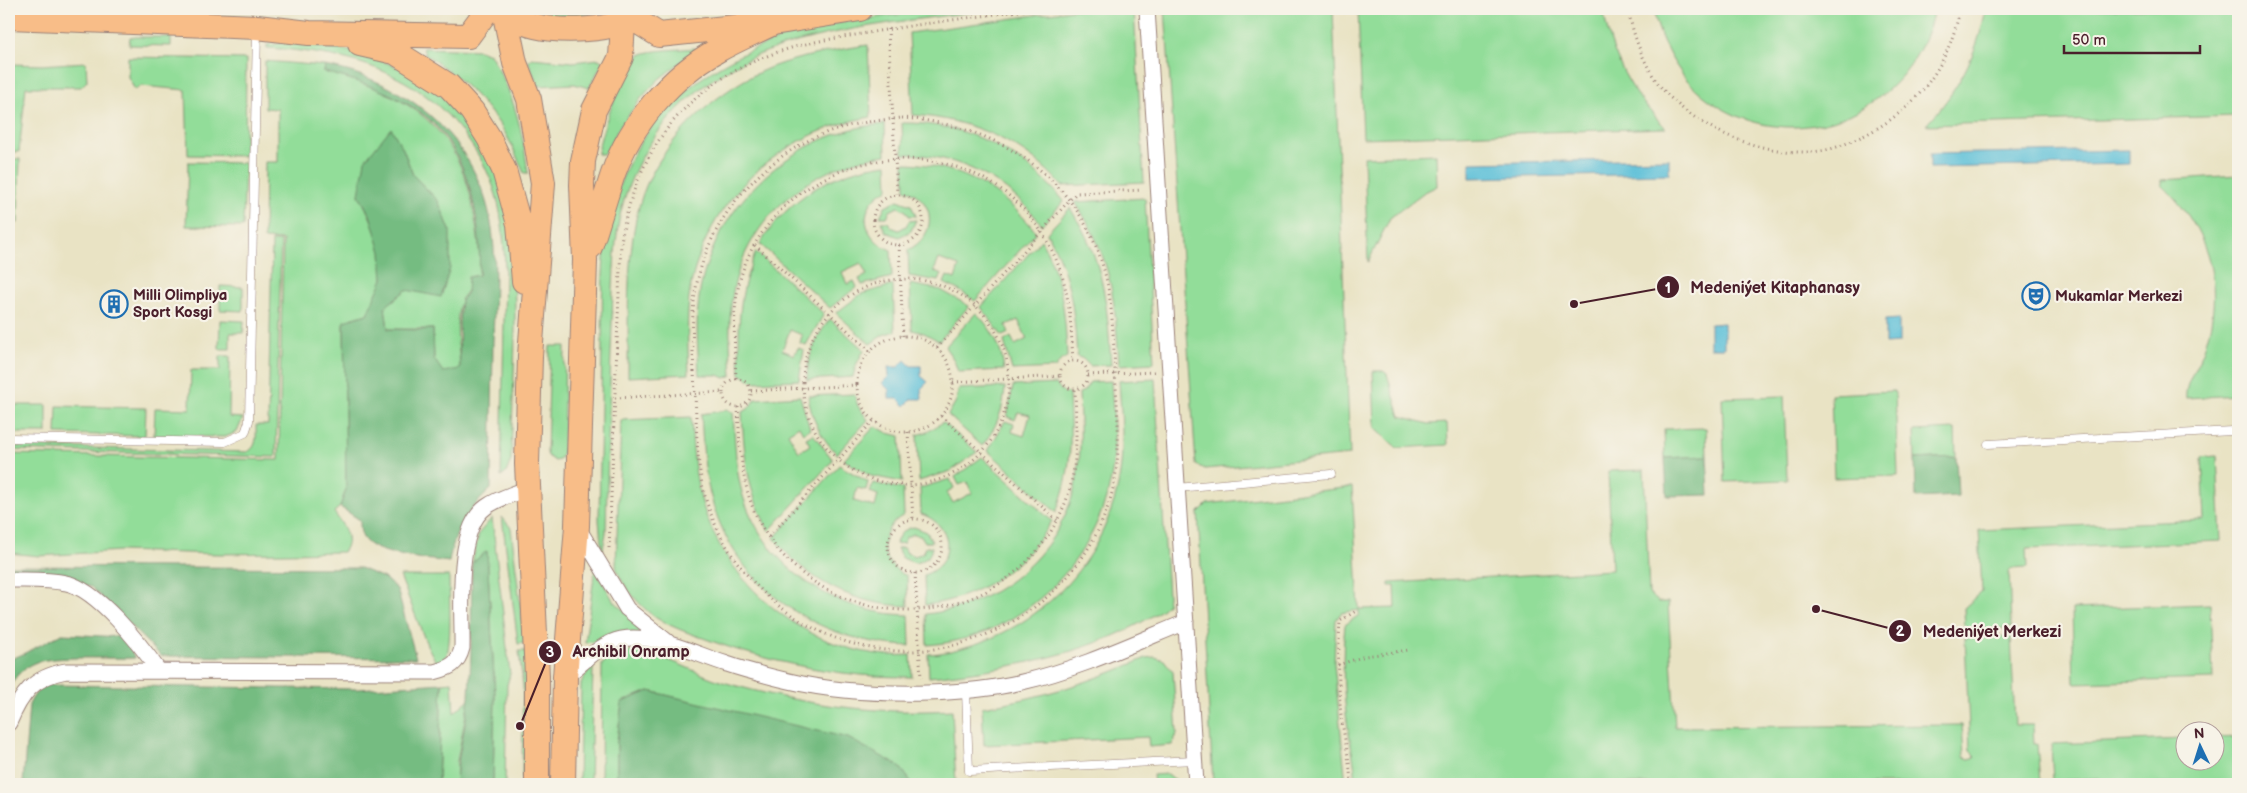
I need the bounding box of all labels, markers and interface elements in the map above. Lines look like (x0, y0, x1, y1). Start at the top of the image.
scale bar (2064, 22, 2201, 54)
text: 50 m (2072, 31, 2106, 50)
callout: Medeniýet Kitaphanasy (1656, 272, 1870, 303)
text: 1 (1665, 279, 1671, 298)
text: Medeniýet Kitaphanasy (1690, 279, 1860, 298)
theatre icon: Mukamlar Merkezi (2021, 281, 2051, 311)
place label: Milli Olimpliya Sport Kosgi (133, 286, 227, 322)
place label: Mukamlar Merkezi (2055, 287, 2182, 306)
building icon: Milli Olimpliya Sport Kosgi (99, 289, 129, 319)
callout: Medeniýet Merkezi (1888, 615, 2071, 646)
text: 2 (1896, 622, 1905, 641)
text: Medeniýet Merkezi (1923, 623, 2061, 642)
callout: Archibil Onramp (537, 636, 700, 667)
text: 3 (546, 643, 555, 662)
text: Archibil Onramp (571, 643, 690, 662)
north arrow (2174, 720, 2224, 770)
text: N (2193, 725, 2205, 742)

